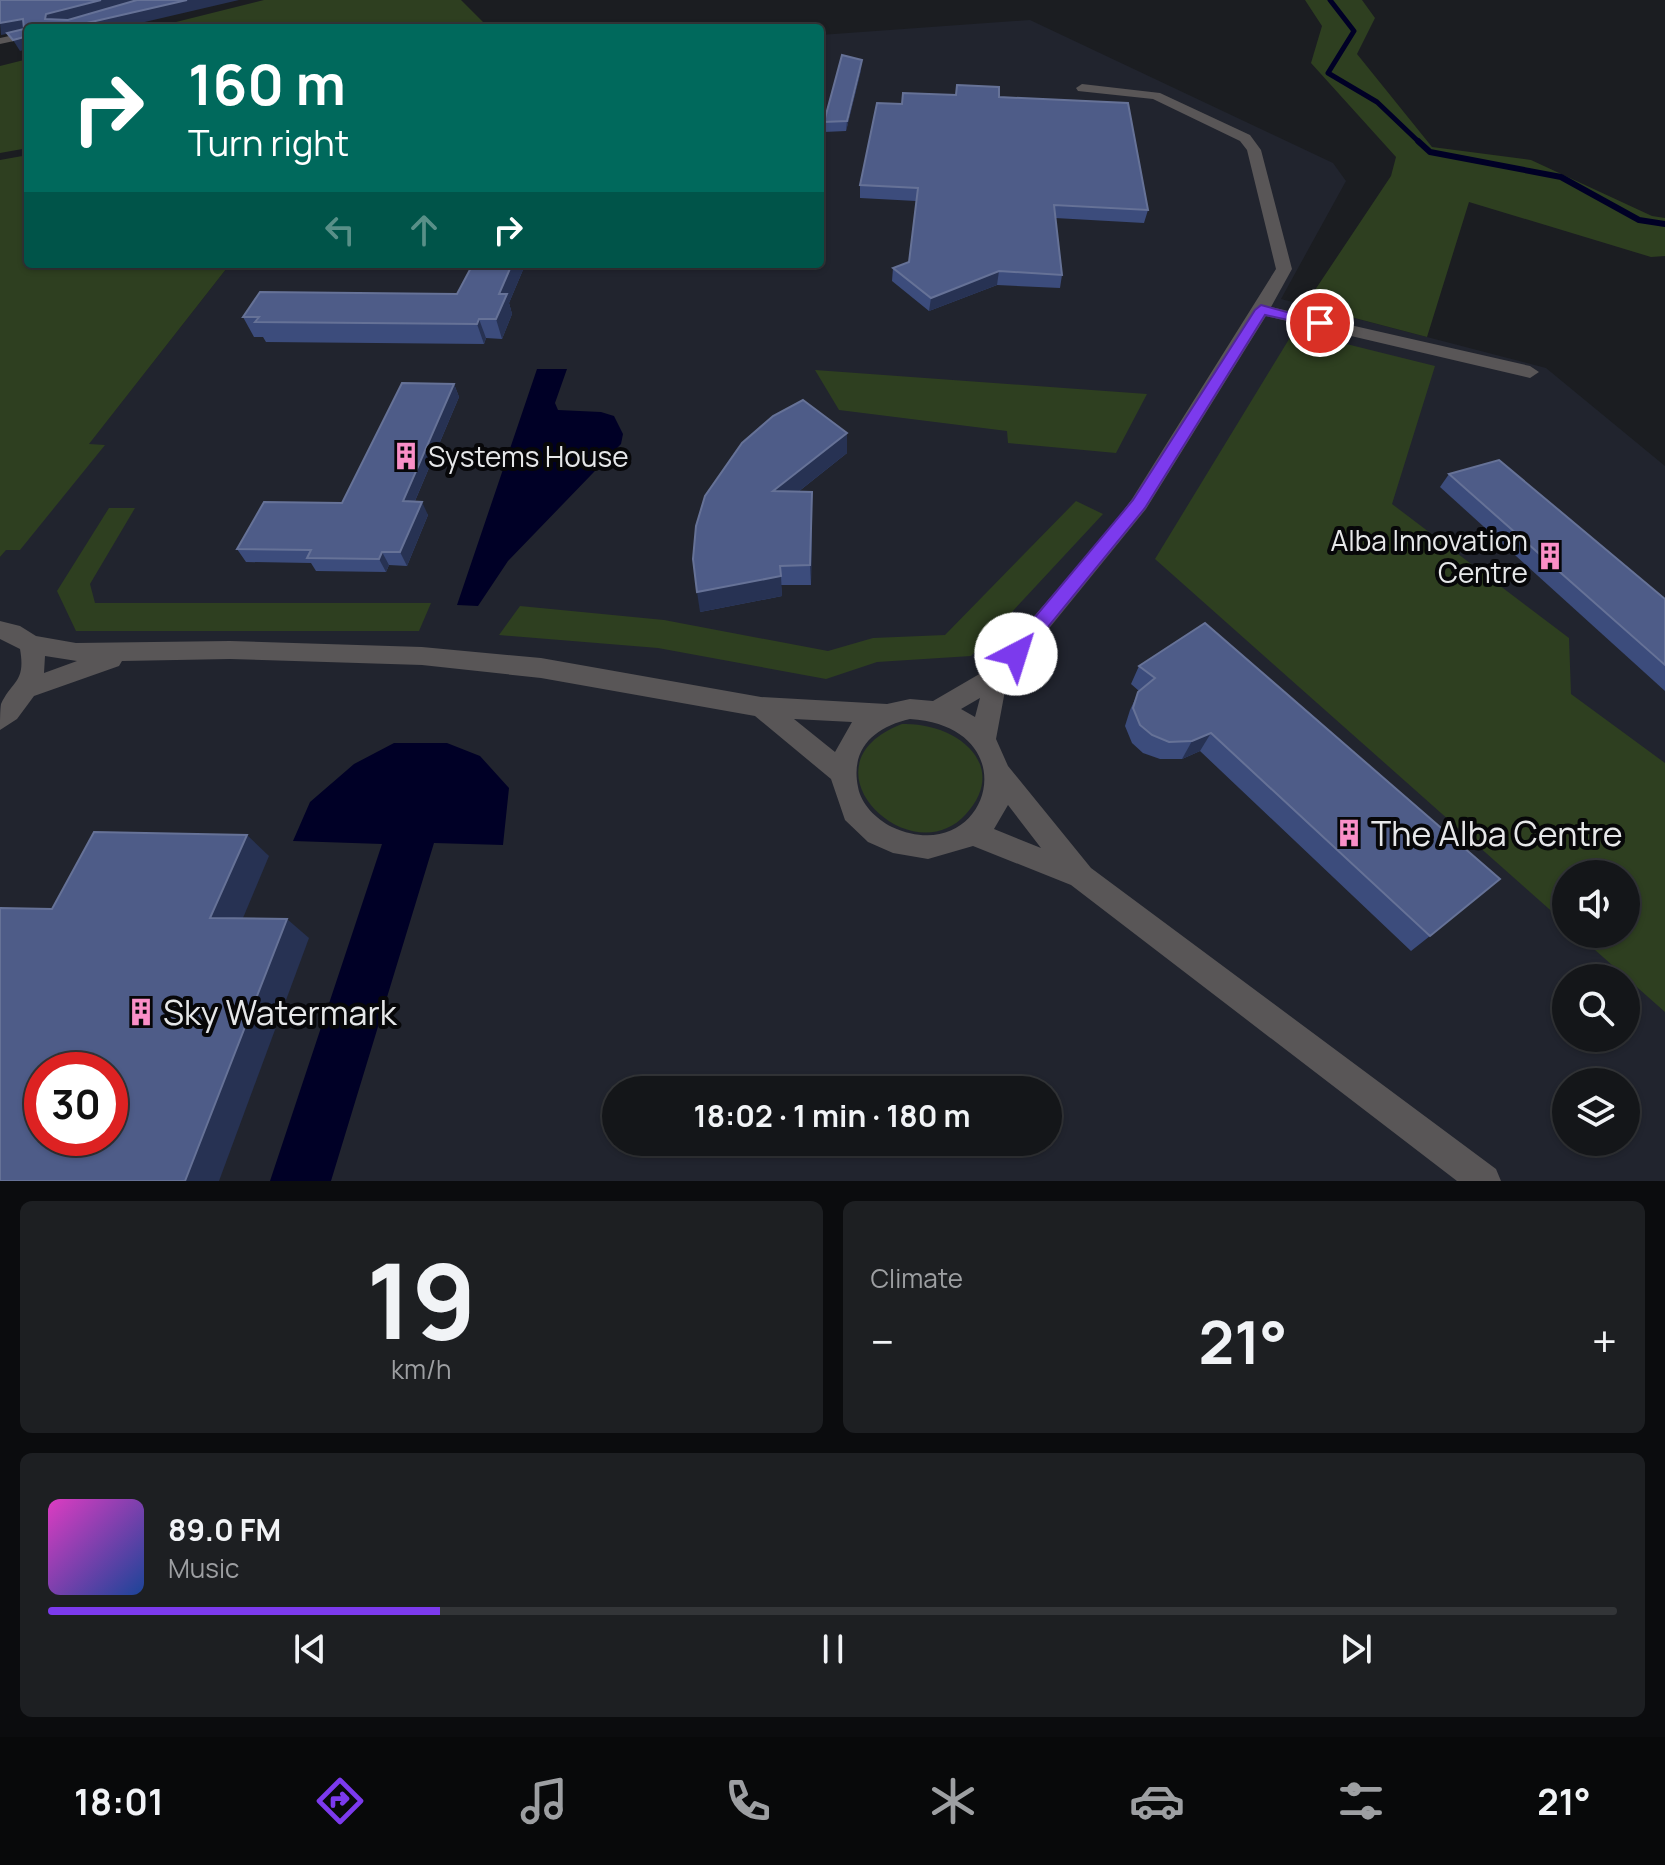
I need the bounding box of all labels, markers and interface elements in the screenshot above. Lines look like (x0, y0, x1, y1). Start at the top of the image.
text: 160 m (188, 45, 346, 122)
icon: right (56, 56, 160, 160)
text: Turn right (188, 118, 349, 167)
icon: left (318, 208, 362, 252)
icon: ahead (402, 208, 446, 252)
icon: right (486, 208, 530, 252)
pin (1286, 289, 1354, 357)
icon: arrive (1298, 301, 1342, 345)
place label: Systems House (428, 437, 629, 475)
building icon: Systems House (391, 441, 421, 471)
place label: Alba Innovation Centre (1330, 521, 1528, 591)
building icon: Alba Innovation Centre (1535, 541, 1565, 571)
position arrow (974, 612, 1058, 696)
place label: The Alba Centre (1371, 810, 1623, 856)
building icon: The Alba Centre (1334, 818, 1364, 848)
map controls (1552, 860, 1640, 1156)
button: sound (1552, 860, 1640, 948)
button: search (1552, 964, 1640, 1052)
place label: Sky Watermark (163, 989, 398, 1035)
building icon: Sky Watermark (126, 997, 156, 1027)
speed limit sign: 30 (24, 1052, 128, 1156)
button: layers (1552, 1068, 1640, 1156)
text: 18:02 · 1 min · 180 m (694, 1095, 970, 1136)
text: 19 (366, 1228, 476, 1370)
text: Climate (871, 1260, 963, 1296)
text: 21° (1198, 1300, 1287, 1382)
text: − (871, 1311, 894, 1371)
text: + (1592, 1311, 1617, 1371)
text: km/h (391, 1351, 451, 1387)
text: 89.0 FM (168, 1509, 281, 1550)
text: Music (168, 1550, 239, 1586)
icon: previous (288, 1627, 332, 1671)
icon: pause (811, 1627, 855, 1671)
icon: next (1334, 1627, 1378, 1671)
icon: directions (312, 1773, 368, 1829)
icon: music (516, 1773, 572, 1829)
icon: phone (720, 1773, 776, 1829)
icon: climate (925, 1773, 981, 1829)
icon: car (1129, 1773, 1185, 1829)
icon: filters (1333, 1773, 1389, 1829)
text: 18:01 (74, 1777, 164, 1826)
text: 21° (1537, 1777, 1591, 1826)

